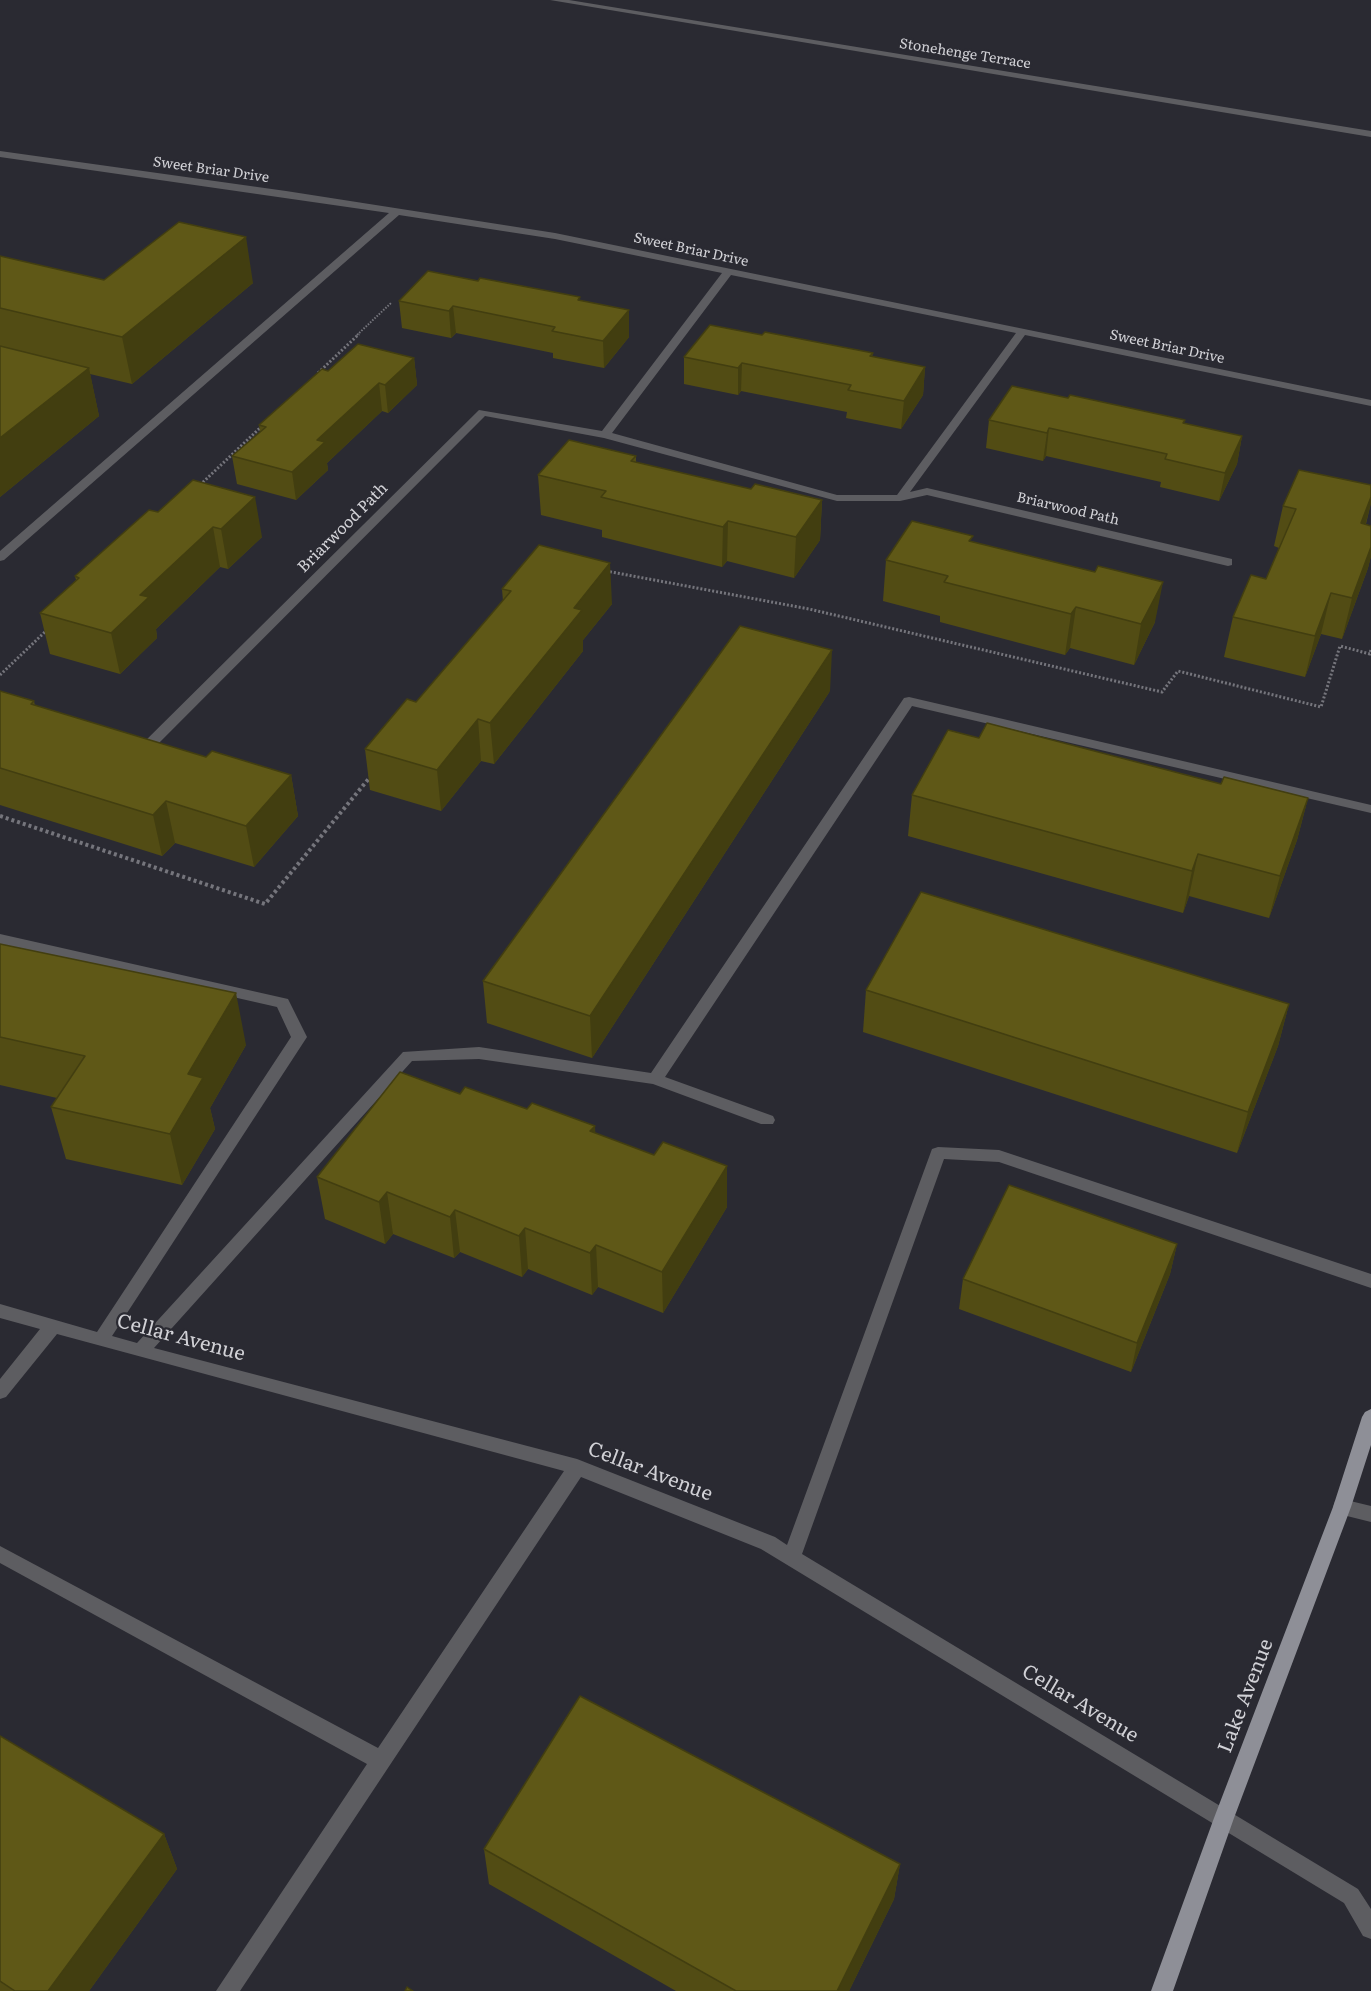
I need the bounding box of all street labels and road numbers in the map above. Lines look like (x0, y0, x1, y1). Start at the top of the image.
street label: Stonehenge Terrace (898, 35, 1032, 73)
street label: Sweet Briar Drive (152, 154, 270, 186)
street label: Sweet Briar Drive (632, 230, 750, 270)
street label: Sweet Briar Drive (1108, 327, 1226, 367)
street label: Briarwood Path (294, 479, 392, 577)
street label: Briarwood Path (1015, 489, 1121, 529)
street label: Cellar Avenue (114, 1309, 248, 1367)
street label: Cellar Avenue (584, 1437, 716, 1507)
street label: Lake Avenue (1213, 1636, 1279, 1756)
street label: Cellar Avenue (1017, 1660, 1143, 1748)

